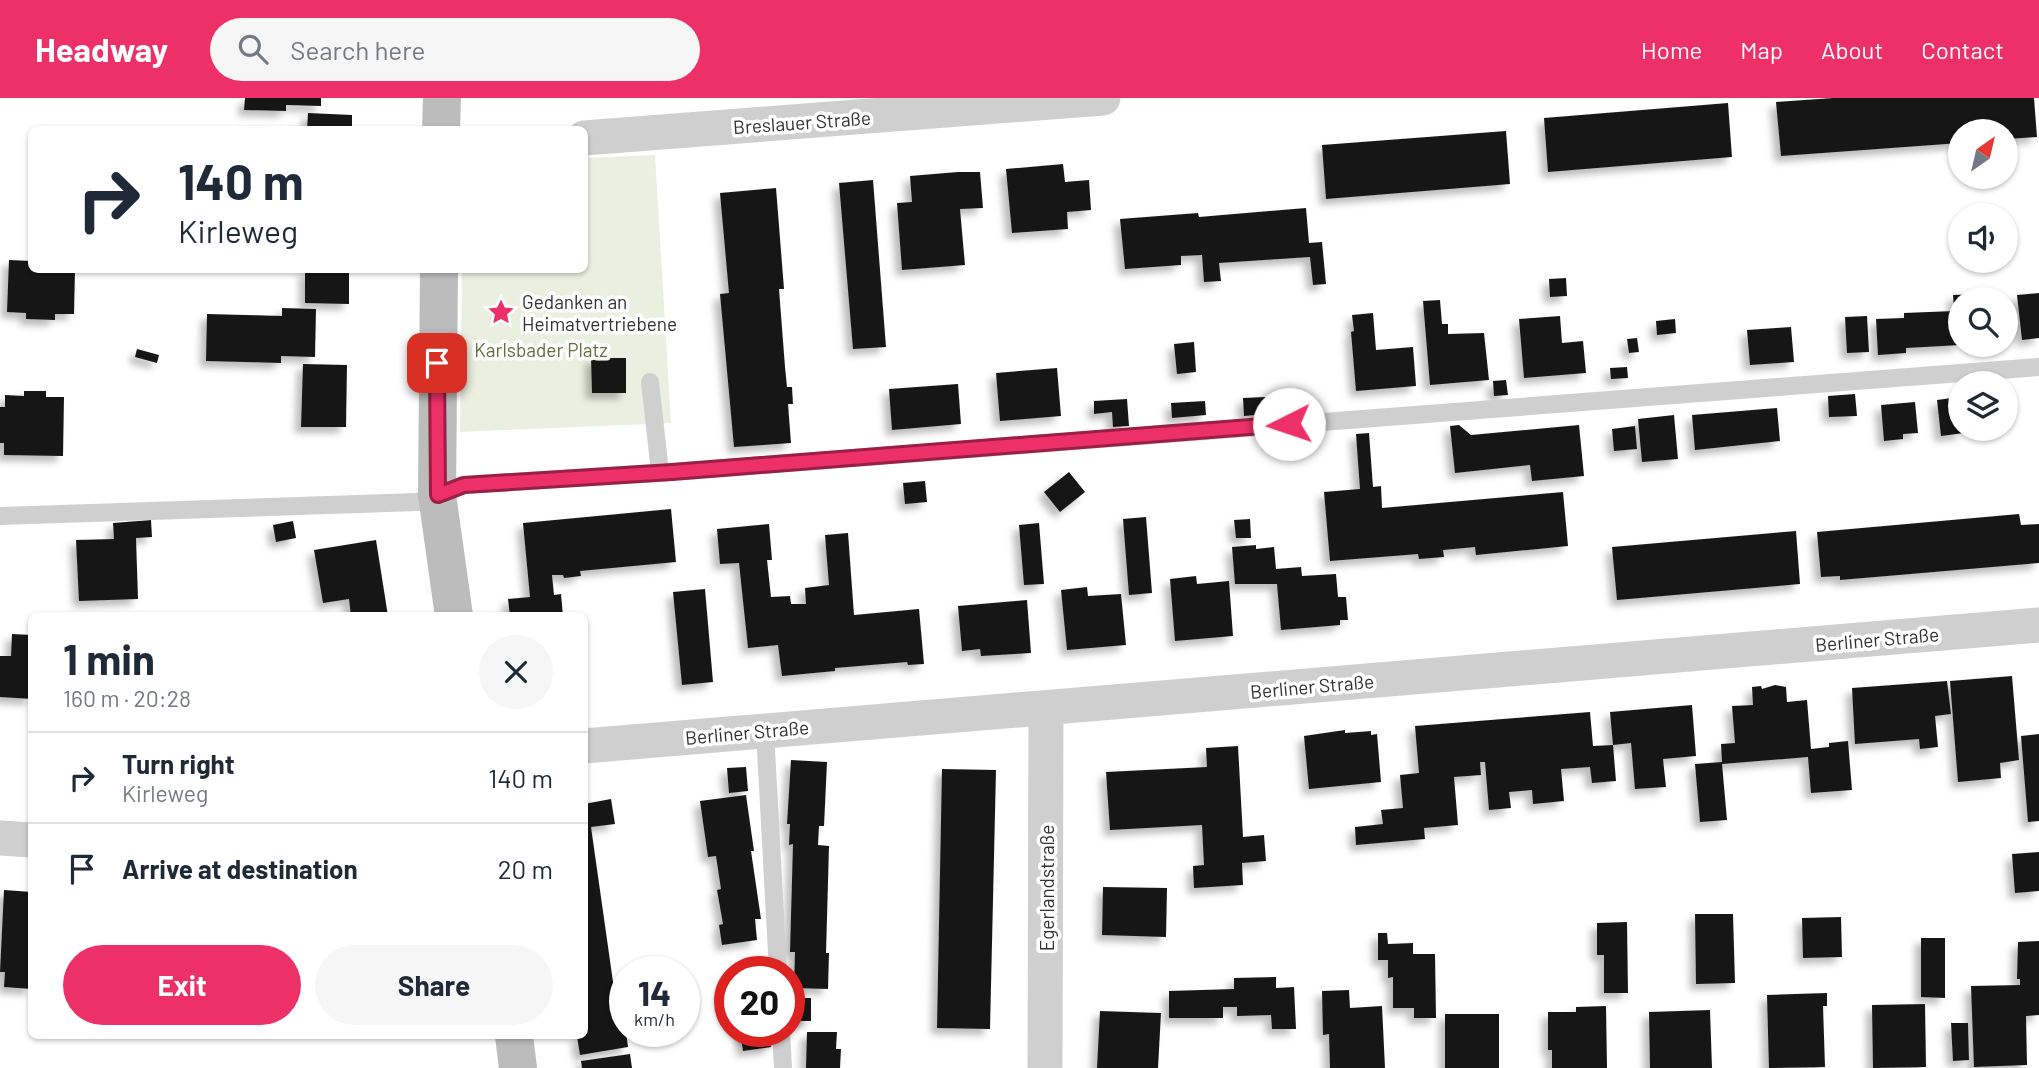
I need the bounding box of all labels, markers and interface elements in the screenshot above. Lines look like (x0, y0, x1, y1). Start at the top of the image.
search box (210, 18, 700, 81)
text: Headway (35, 29, 168, 69)
icon: search (234, 30, 272, 68)
text: Search here (290, 34, 425, 65)
text: Home (1641, 35, 1702, 64)
text: Map (1740, 35, 1783, 64)
text: About (1821, 35, 1883, 64)
text: Contact (1921, 35, 2004, 64)
street label: Breslauer Straße (732, 106, 872, 138)
north arrow (1948, 119, 2018, 189)
map controls (1948, 119, 2018, 441)
text: 140 m (178, 151, 304, 210)
icon: right (63, 154, 154, 245)
button: sound (1948, 203, 2018, 273)
text: Kirleweg (178, 211, 298, 249)
button: search (1948, 287, 2018, 357)
place label: Gedanken an Heimatvertriebene (522, 290, 677, 335)
place icon: Gedanken an Heimatvertriebene (486, 297, 516, 327)
pin (407, 333, 467, 393)
park label: Karlsbader Platz (474, 338, 608, 361)
icon: arrive (418, 344, 456, 382)
button: layers (1948, 371, 2018, 441)
position arrow (1252, 387, 1326, 461)
street label: Berliner Straße (1814, 622, 1940, 656)
text: 1 min (63, 633, 155, 683)
button: close (479, 635, 553, 709)
street label: Berliner Straße (1249, 669, 1375, 703)
text: 160 m · 20:28 (63, 684, 191, 712)
street label: Berliner Straße (684, 715, 810, 749)
text: Turn right (122, 748, 235, 779)
icon: right (63, 759, 101, 797)
text: 140 m (488, 762, 553, 793)
text: Kirleweg (122, 779, 208, 807)
street label: Egerlandstraße (1035, 825, 1058, 951)
icon: arrive (63, 850, 101, 888)
text: Arrive at destination (122, 853, 358, 884)
text: 20 m (498, 853, 553, 884)
button: Exit (63, 945, 301, 1025)
button: Share (315, 945, 553, 1025)
speed limit sign: 20 (714, 956, 805, 1047)
text: 14 (638, 971, 671, 1013)
text: km/h (634, 1008, 675, 1030)

